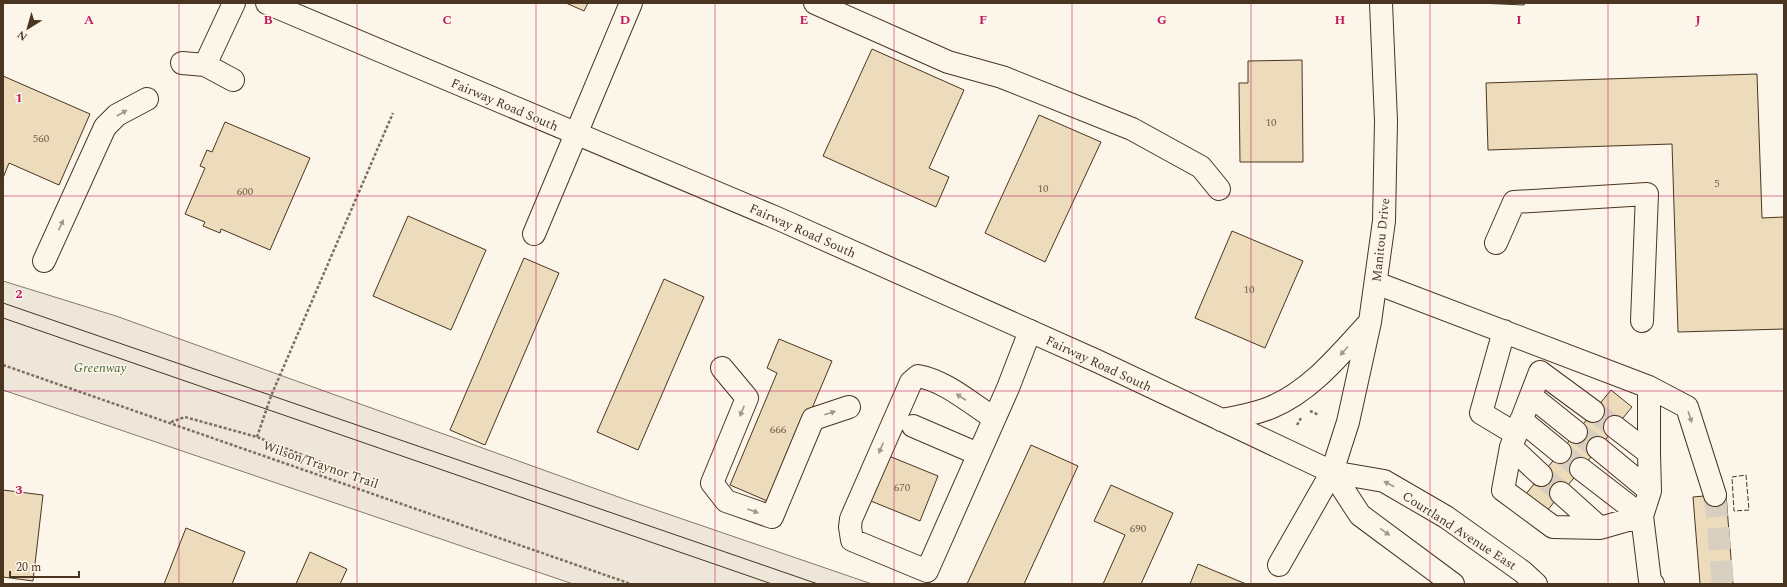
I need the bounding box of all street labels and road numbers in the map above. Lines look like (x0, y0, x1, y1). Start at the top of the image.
street label: Fairway Road South (448, 73, 562, 137)
street label: Manitou Drive (1367, 197, 1395, 283)
street label: Fairway Road South (746, 198, 860, 264)
street label: Fairway Road South (1042, 331, 1155, 397)
street label: Wilson/Traynor Trail (260, 436, 381, 494)
street label: Courtland Avenue East (1398, 486, 1521, 576)

